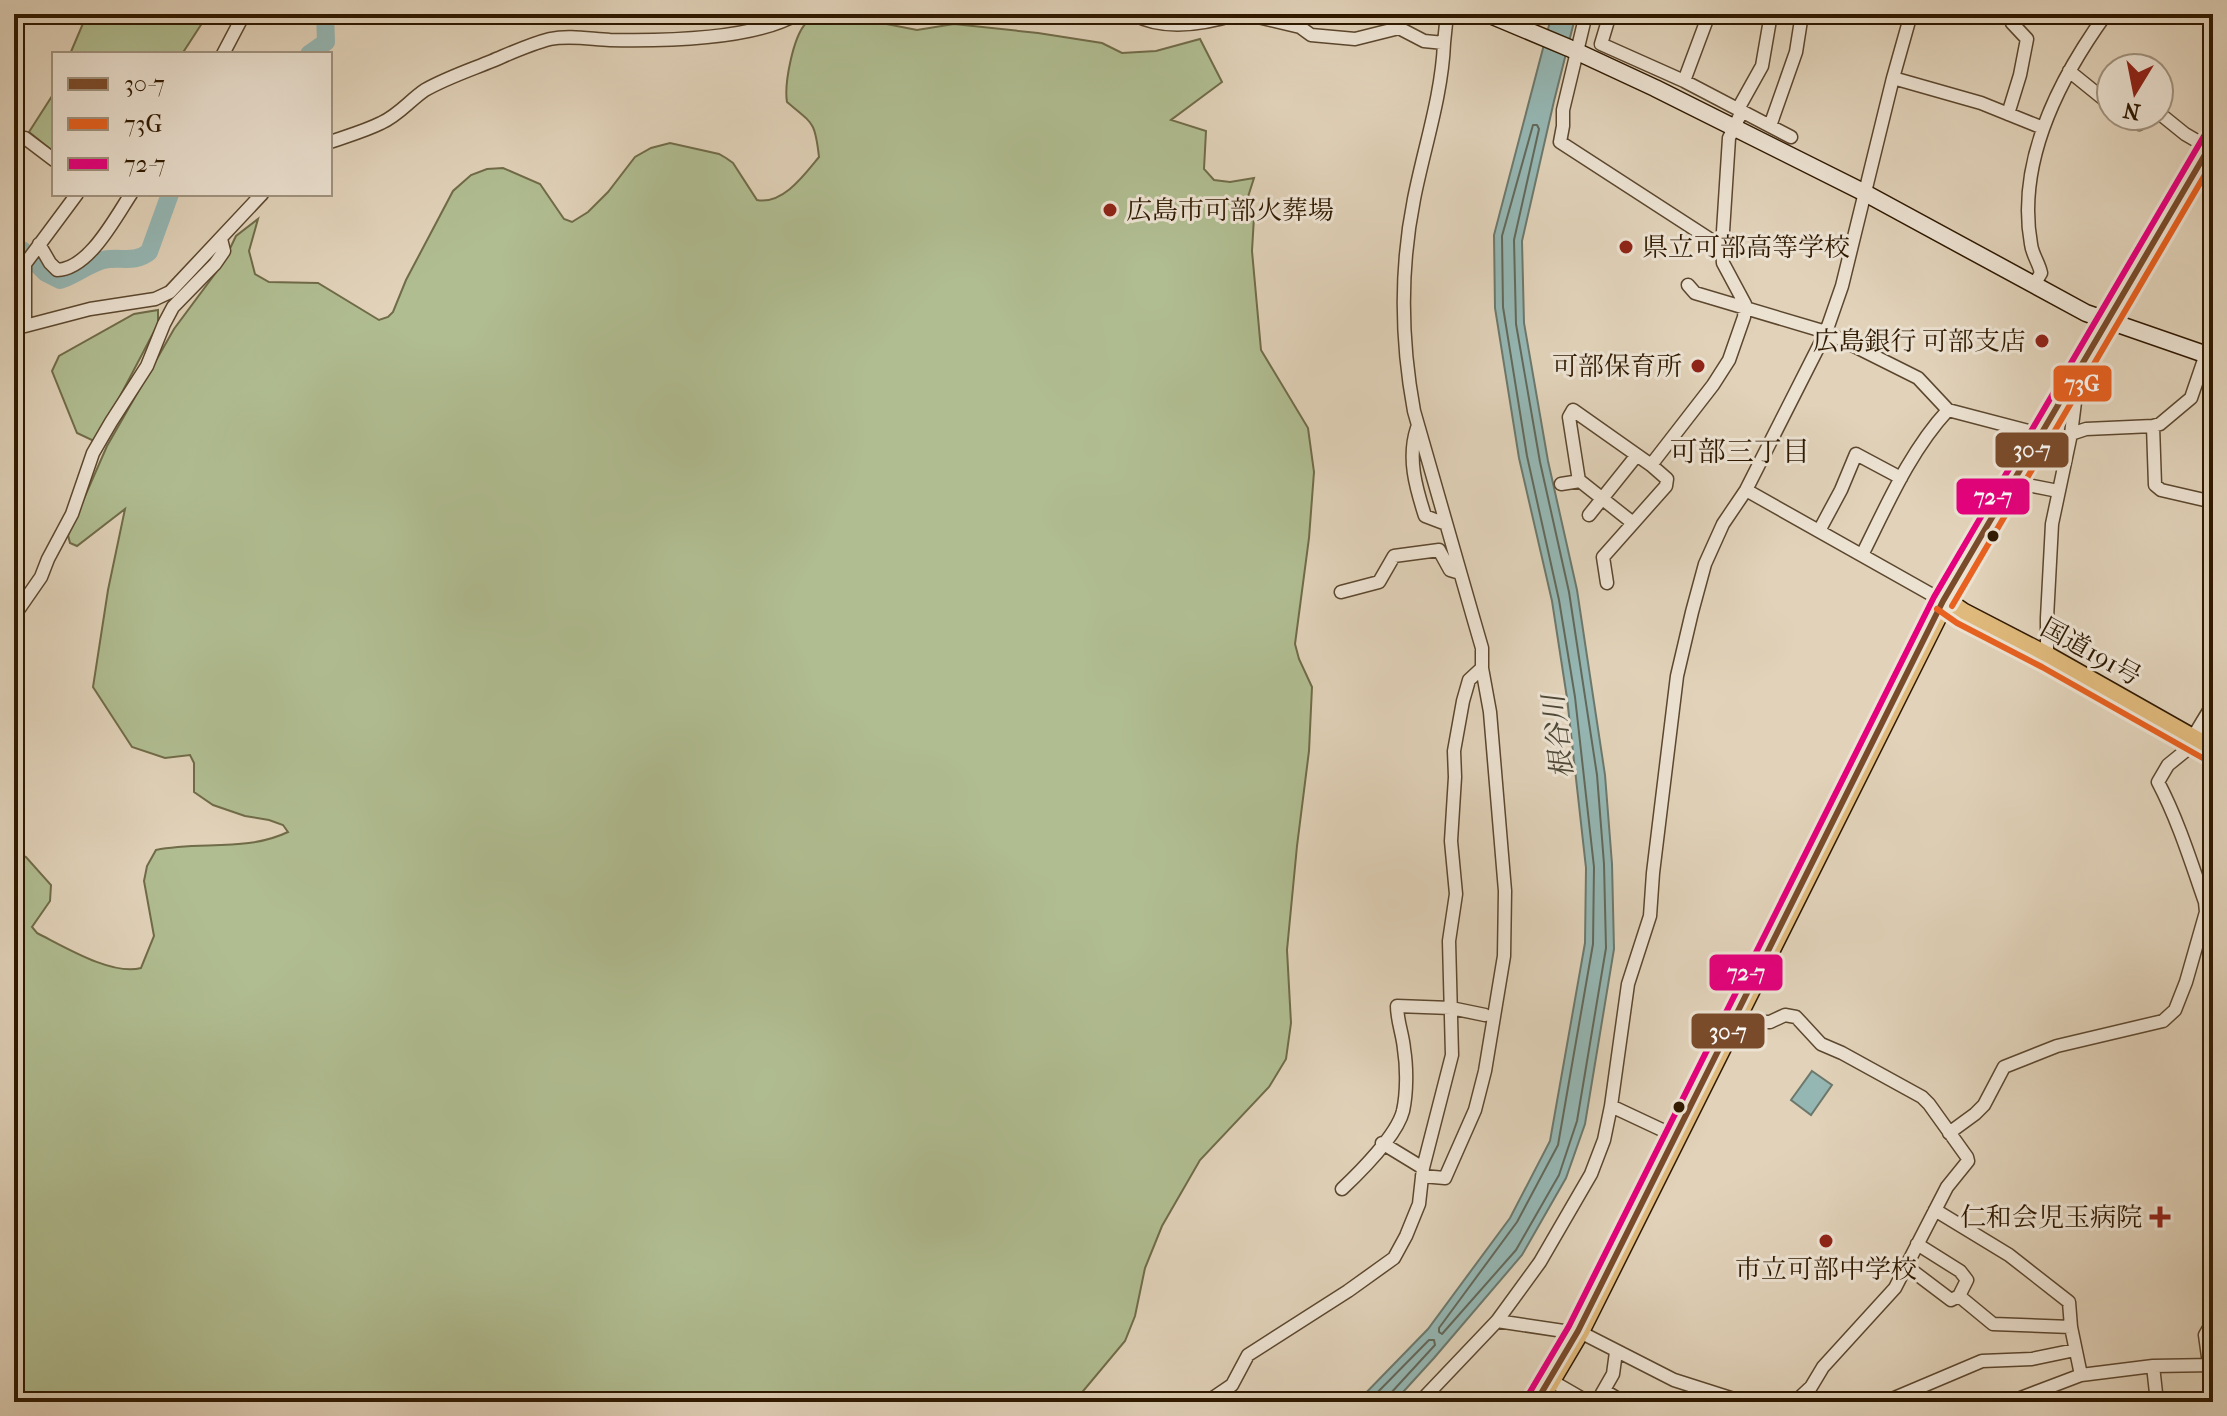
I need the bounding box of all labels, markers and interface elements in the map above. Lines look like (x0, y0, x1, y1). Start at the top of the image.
legend (52, 52, 332, 196)
north arrow (2095, 52, 2175, 132)
text: 30-7 (124, 70, 165, 98)
text: N (2121, 96, 2142, 125)
text: 73G (124, 110, 162, 138)
text: 72-7 (124, 150, 166, 178)
place label: 広島市可部火葬場 (1126, 195, 1334, 226)
marker: 広島市可部火葬場 (1101, 201, 1119, 219)
place label: 県立可部高等学校 (1642, 232, 1850, 263)
marker: 県立可部高等学校 (1617, 238, 1635, 256)
place label: 広島銀行 可部支店 (1812, 326, 2026, 357)
marker: 広島銀行 可部支店 (2033, 332, 2051, 350)
place label: 可部保育所 (1552, 351, 1682, 382)
marker: 可部保育所 (1689, 357, 1707, 375)
line badge: 73G (2052, 364, 2113, 403)
text: 73G (2063, 371, 2100, 397)
line badge: 30-7 (1994, 431, 2070, 469)
district label: 可部三丁目 (1670, 435, 1810, 468)
text: 30-7 (2013, 437, 2051, 463)
line badge: 72-7 (1955, 477, 2031, 516)
text: 72-7 (1973, 484, 2012, 510)
unlabelled marker (1985, 528, 2001, 544)
street label: 国道191号 (2035, 612, 2147, 692)
water label: 根谷川 (1536, 690, 1579, 781)
line badge: 72-7 (1708, 953, 1784, 992)
text: 72-7 (1726, 960, 1765, 986)
line badge: 30-7 (1690, 1012, 1766, 1050)
text: 30-7 (1709, 1019, 1747, 1045)
unlabelled marker (1671, 1099, 1687, 1115)
place label: 仁和会児玉病院 (1960, 1202, 2142, 1233)
marker: 仁和会児玉病院 (2149, 1206, 2171, 1228)
marker: 市立可部中学校 (1817, 1232, 1835, 1250)
place label: 市立可部中学校 (1735, 1254, 1917, 1285)

